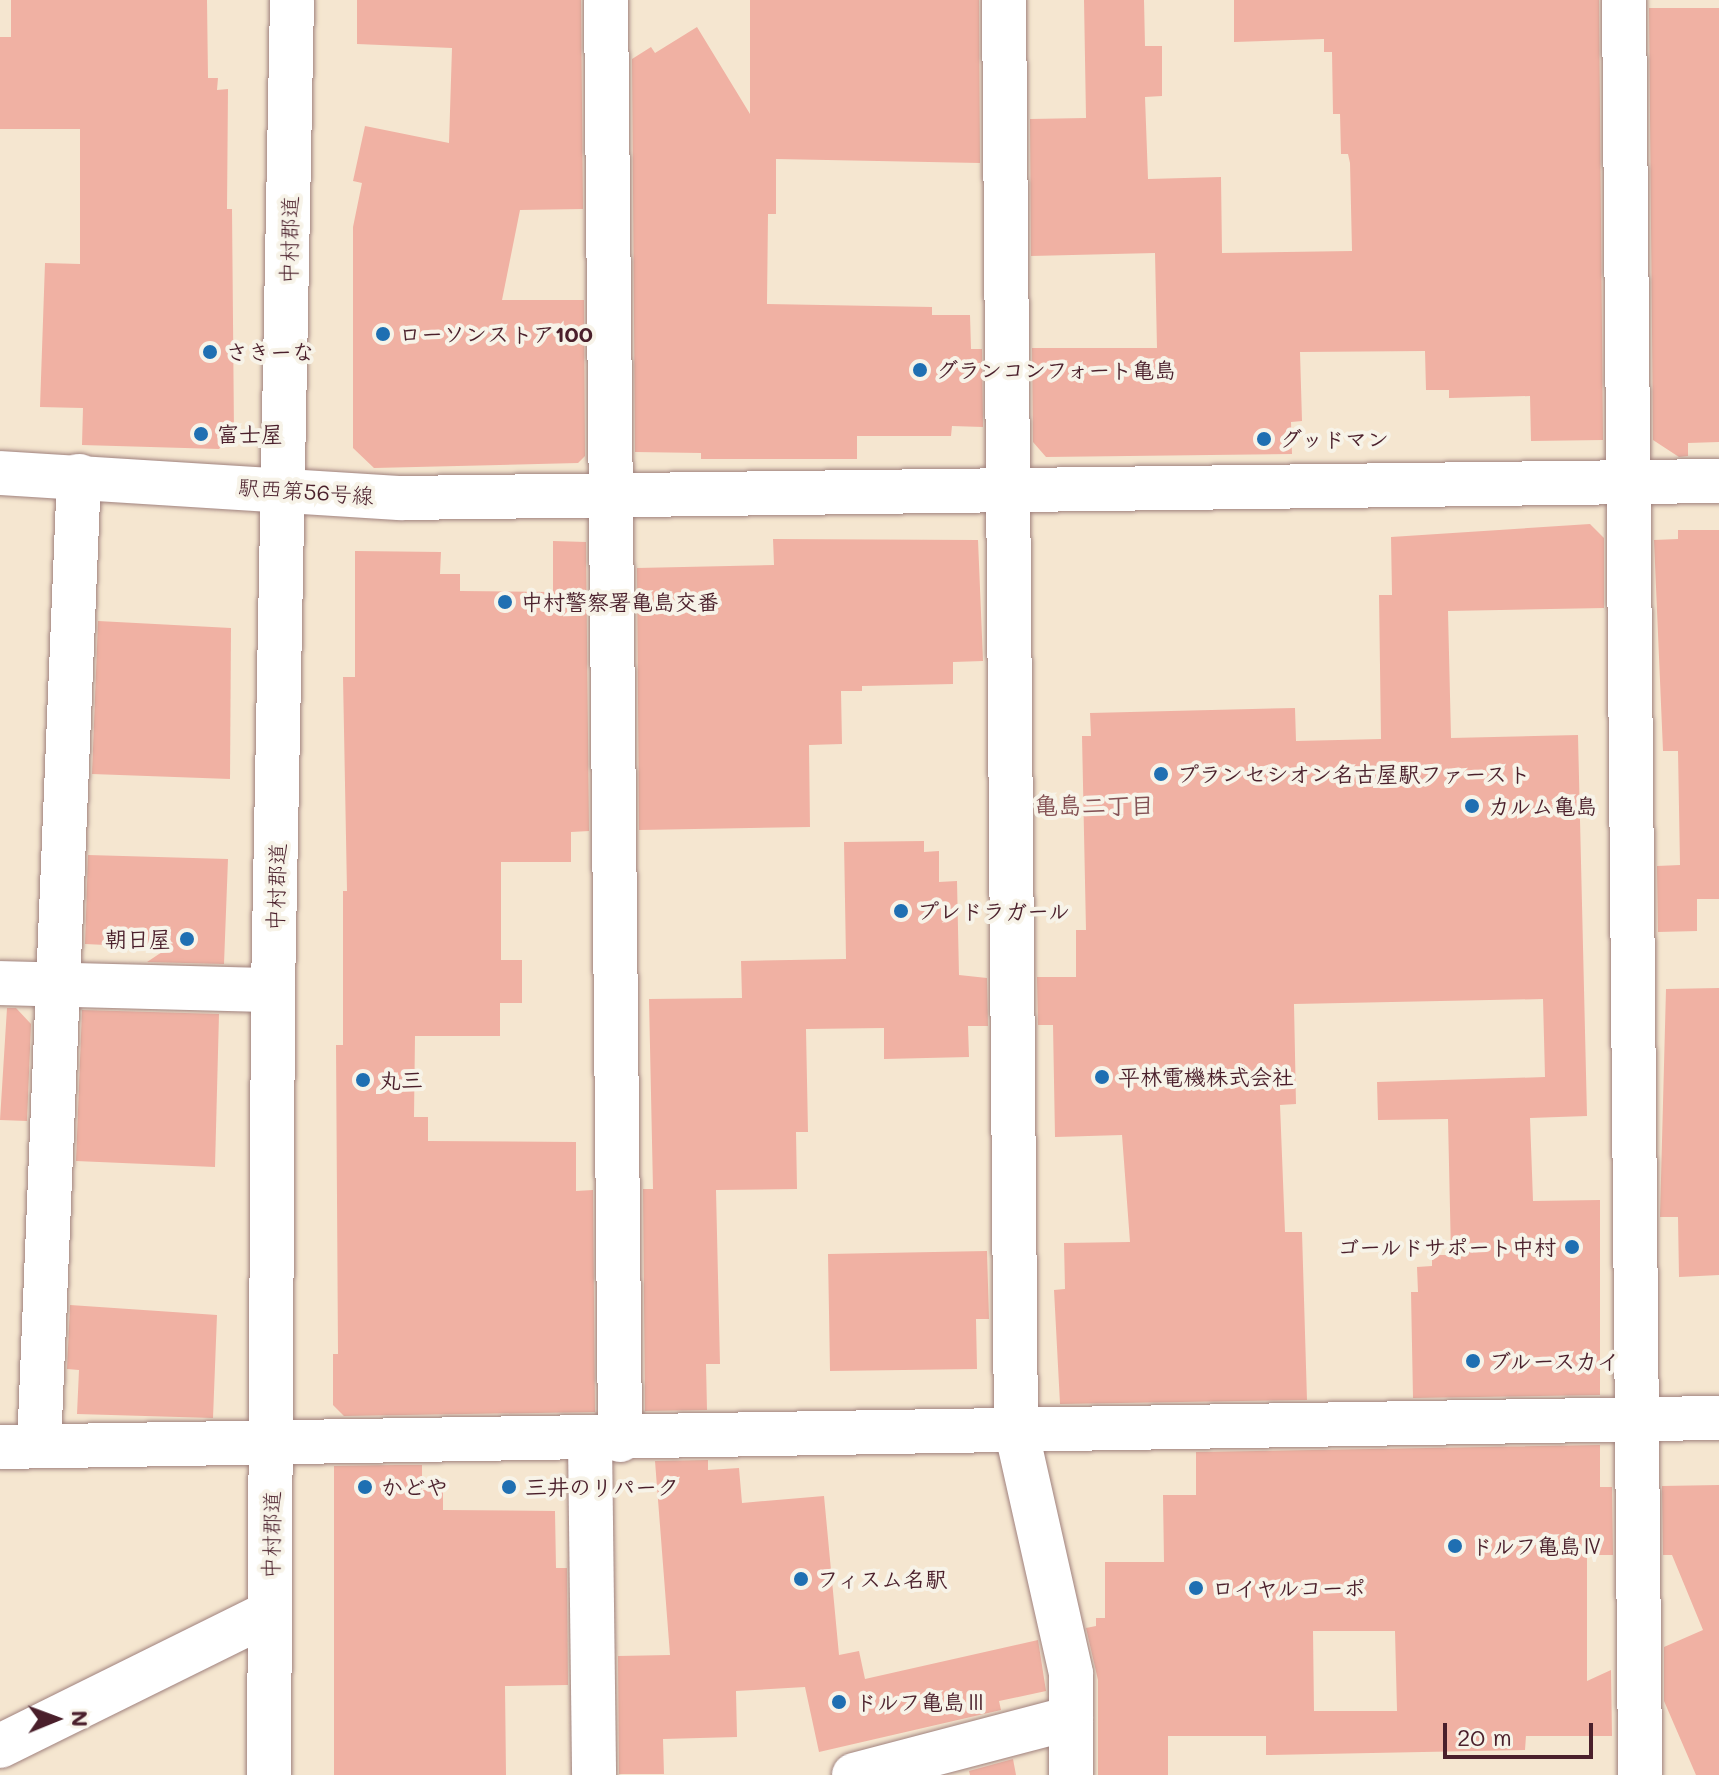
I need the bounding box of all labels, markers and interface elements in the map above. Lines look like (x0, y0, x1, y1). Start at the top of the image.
street label: 中村郡道 (275, 196, 303, 284)
place label: ローソンストア100 (399, 321, 591, 347)
marker: ローソンストア100 (374, 325, 392, 343)
place label: さきーな (226, 339, 314, 365)
marker: さきーな (201, 343, 219, 361)
place label: グランコンフォート亀島 (936, 357, 1178, 383)
marker: グランコンフォート亀島 (911, 361, 929, 379)
place label: 富士屋 (217, 421, 283, 447)
marker: 富士屋 (192, 425, 210, 443)
place label: グッドマン (1280, 426, 1390, 452)
marker: グッドマン (1255, 430, 1273, 448)
street label: 駅西第56号線 (237, 473, 375, 509)
place label: 中村警察署亀島交番 (521, 589, 719, 615)
marker: 中村警察署亀島交番 (496, 593, 514, 611)
place label: プランセシオン名古屋駅ファースト (1177, 761, 1529, 787)
marker: プランセシオン名古屋駅ファースト (1152, 765, 1170, 783)
district label: 亀島二丁目 (1034, 791, 1154, 819)
place label: カルム亀島 (1488, 793, 1598, 819)
marker: カルム亀島 (1463, 797, 1481, 815)
street label: 中村郡道 (261, 843, 291, 931)
place label: プレドラガール (917, 898, 1071, 924)
marker: プレドラガール (892, 902, 910, 920)
place label: 朝日屋 (105, 926, 171, 952)
marker: 朝日屋 (178, 930, 196, 948)
place label: 平林電機株式会社 (1118, 1064, 1294, 1090)
place label: 丸三 (379, 1067, 423, 1093)
marker: 平林電機株式会社 (1093, 1068, 1111, 1086)
marker: 丸三 (354, 1071, 372, 1089)
place label: ゴールドサポート中村 (1336, 1234, 1556, 1260)
marker: ゴールドサポート中村 (1563, 1238, 1581, 1256)
place label: ブルースカイ (1489, 1348, 1622, 1374)
marker: ブルースカイ (1464, 1352, 1482, 1370)
place label: かどや (381, 1474, 447, 1500)
place label: 三井のリパーク (525, 1474, 679, 1500)
marker: かどや (356, 1478, 374, 1496)
marker: 三井のリパーク (500, 1478, 518, 1496)
street label: 中村郡道 (257, 1491, 285, 1579)
place label: ドルフ亀島Ⅳ (1471, 1533, 1603, 1559)
marker: ドルフ亀島Ⅳ (1446, 1537, 1464, 1555)
place label: フィスム名駅 (817, 1566, 949, 1592)
marker: フィスム名駅 (792, 1570, 810, 1588)
place label: ロイヤルコーポ (1212, 1575, 1366, 1601)
marker: ロイヤルコーポ (1187, 1579, 1205, 1597)
north arrow (16, 1679, 96, 1759)
place label: ドルフ亀島Ⅲ (855, 1689, 987, 1715)
marker: ドルフ亀島Ⅲ (830, 1693, 848, 1711)
scale bar (1447, 1707, 1597, 1757)
text: N (66, 1710, 95, 1727)
text: 20 m (1457, 1721, 1512, 1752)

